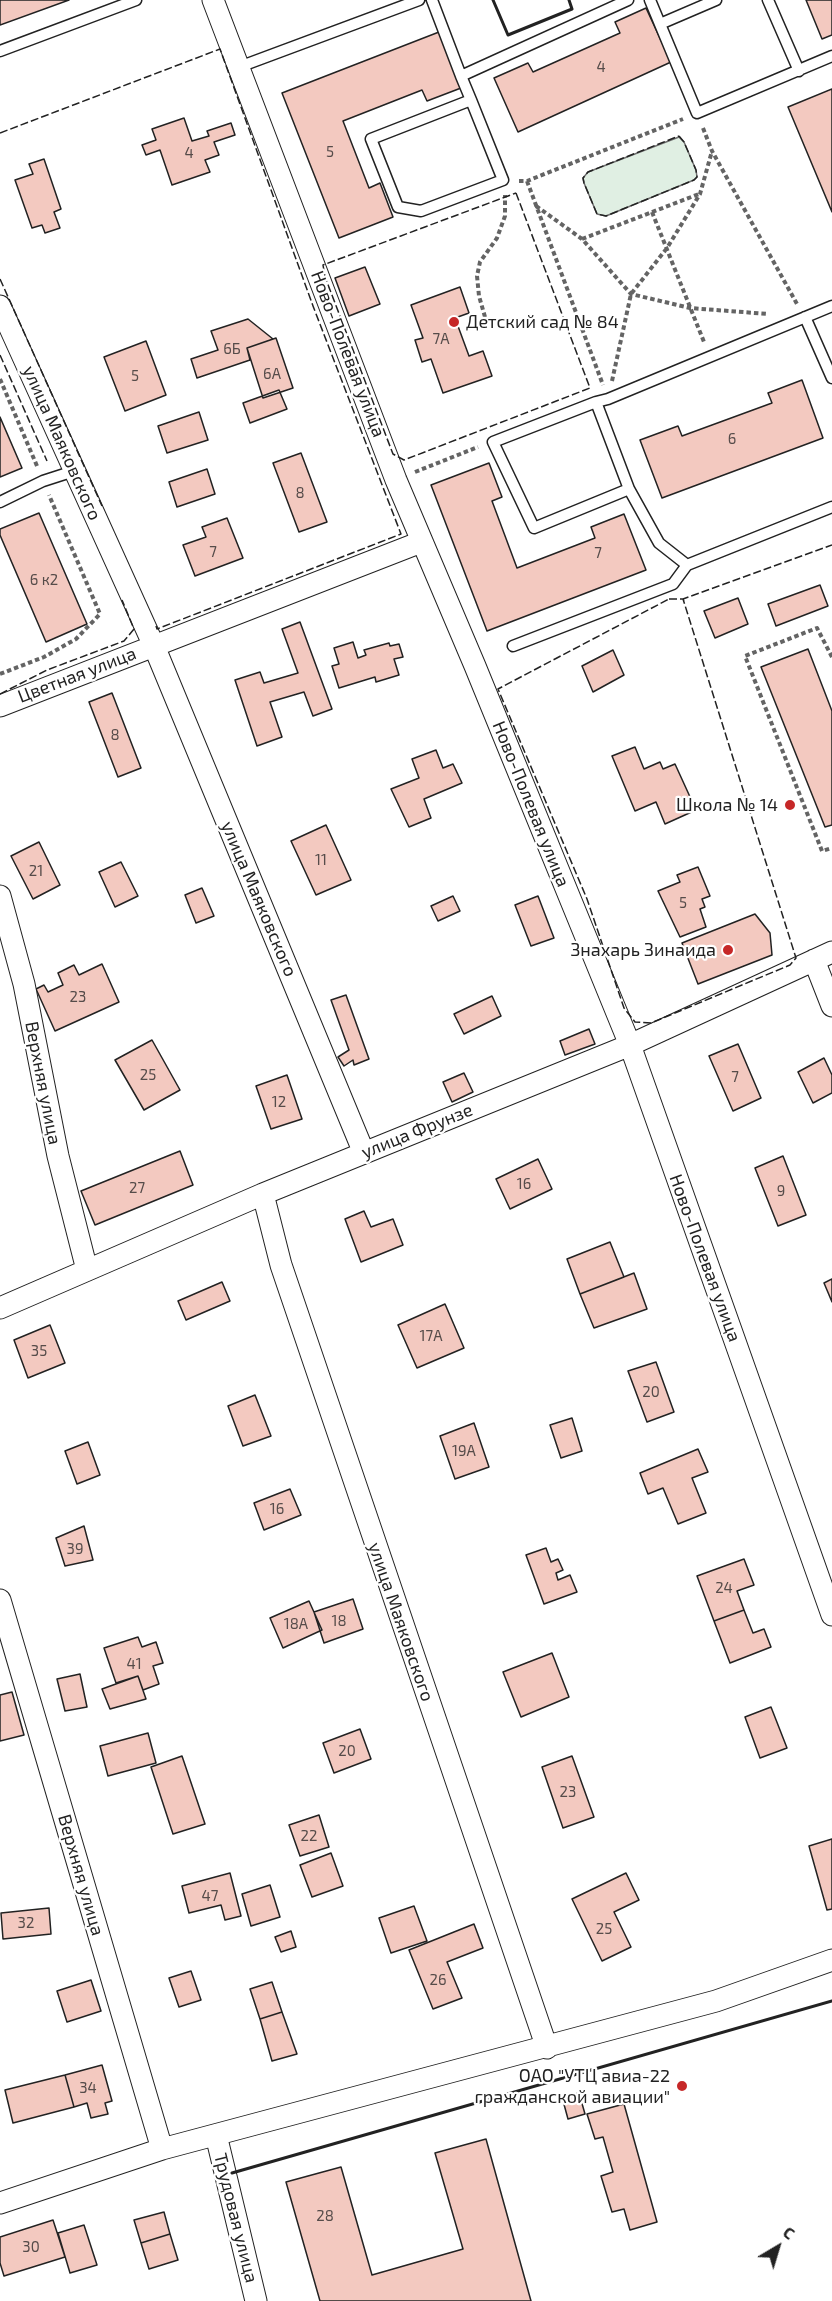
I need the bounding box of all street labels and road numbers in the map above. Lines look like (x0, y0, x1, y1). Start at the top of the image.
street label: Ново-Полевая улица (306, 268, 390, 440)
street label: улица Маяковского (18, 362, 106, 524)
street label: Цветная улица (15, 643, 139, 707)
street label: Ново-Полевая улица (488, 718, 574, 890)
street label: улица Маяковского (216, 818, 302, 980)
street label: Верхняя улица (20, 1019, 66, 1147)
street label: улица Фрунзе (358, 1099, 476, 1163)
street label: Ново-Полевая улица (665, 1171, 745, 1345)
street label: улица Маяковского (364, 1540, 438, 1704)
street label: Верхняя улица (53, 1812, 109, 1938)
street label: Трудовая улица (209, 2151, 263, 2285)

